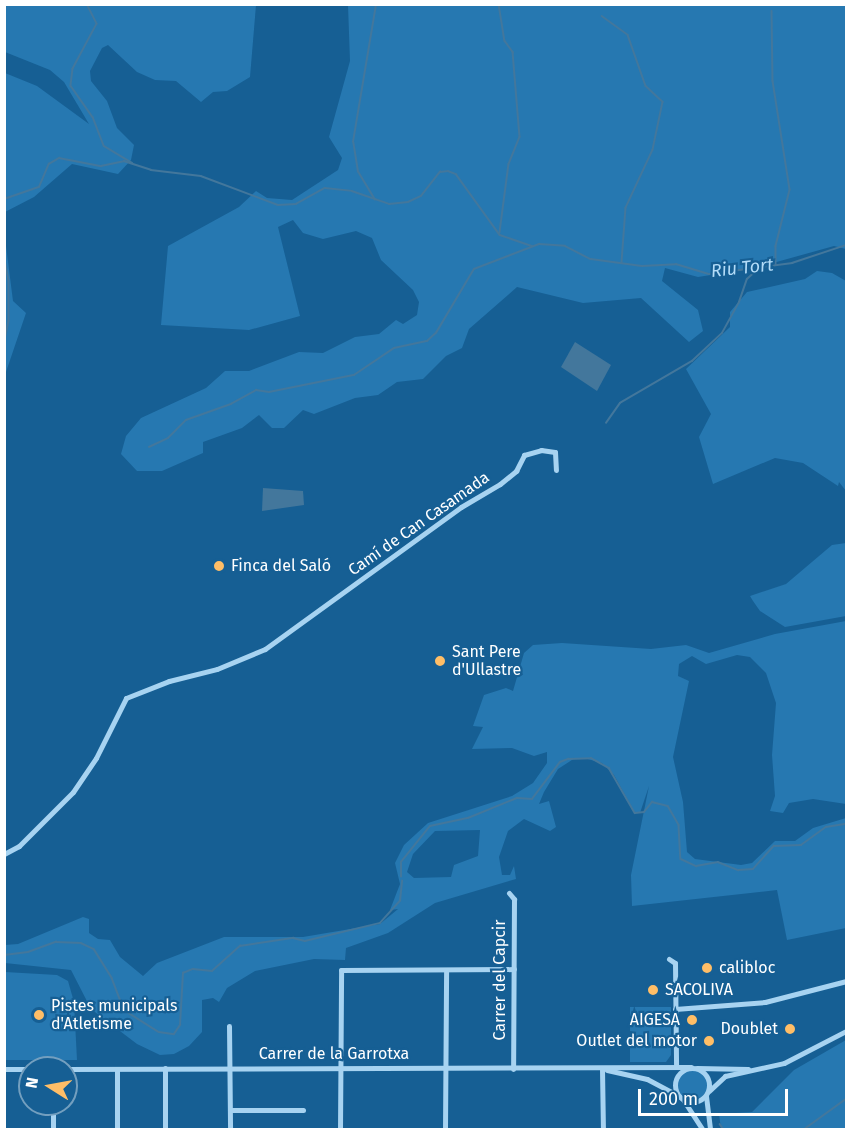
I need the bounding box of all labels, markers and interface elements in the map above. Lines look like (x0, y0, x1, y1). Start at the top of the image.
water label: Riu Tort (710, 254, 774, 282)
street label: Camí de Can Casamada (345, 468, 493, 580)
place label: Finca del Saló (231, 556, 331, 576)
marker: Finca del Saló (212, 559, 226, 573)
place label: Sant Pere d'Ullastre (452, 642, 521, 680)
marker: Sant Pere d'Ullastre (433, 654, 447, 668)
street label: Carrer del Capcir (490, 919, 510, 1041)
place label: calibloc (719, 958, 775, 978)
marker: calibloc (700, 961, 714, 975)
place label: SACOLIVA (665, 980, 733, 1000)
marker: SACOLIVA (646, 983, 660, 997)
place label: Pistes municipals d'Atletisme (51, 996, 177, 1034)
marker: Pistes municipals d'Atletisme (32, 1008, 46, 1022)
place label: AIGESA (630, 1010, 680, 1030)
marker: AIGESA (685, 1013, 699, 1027)
place label: Doublet (720, 1019, 778, 1039)
marker: Doublet (783, 1022, 797, 1036)
place label: Outlet del motor (576, 1031, 697, 1051)
marker: Outlet del motor (702, 1034, 716, 1048)
street label: Carrer de la Garrotxa (259, 1044, 409, 1064)
north arrow (18, 1056, 78, 1116)
text: N (21, 1076, 42, 1090)
scale bar (641, 1077, 791, 1115)
text: 200 m (649, 1088, 698, 1110)

